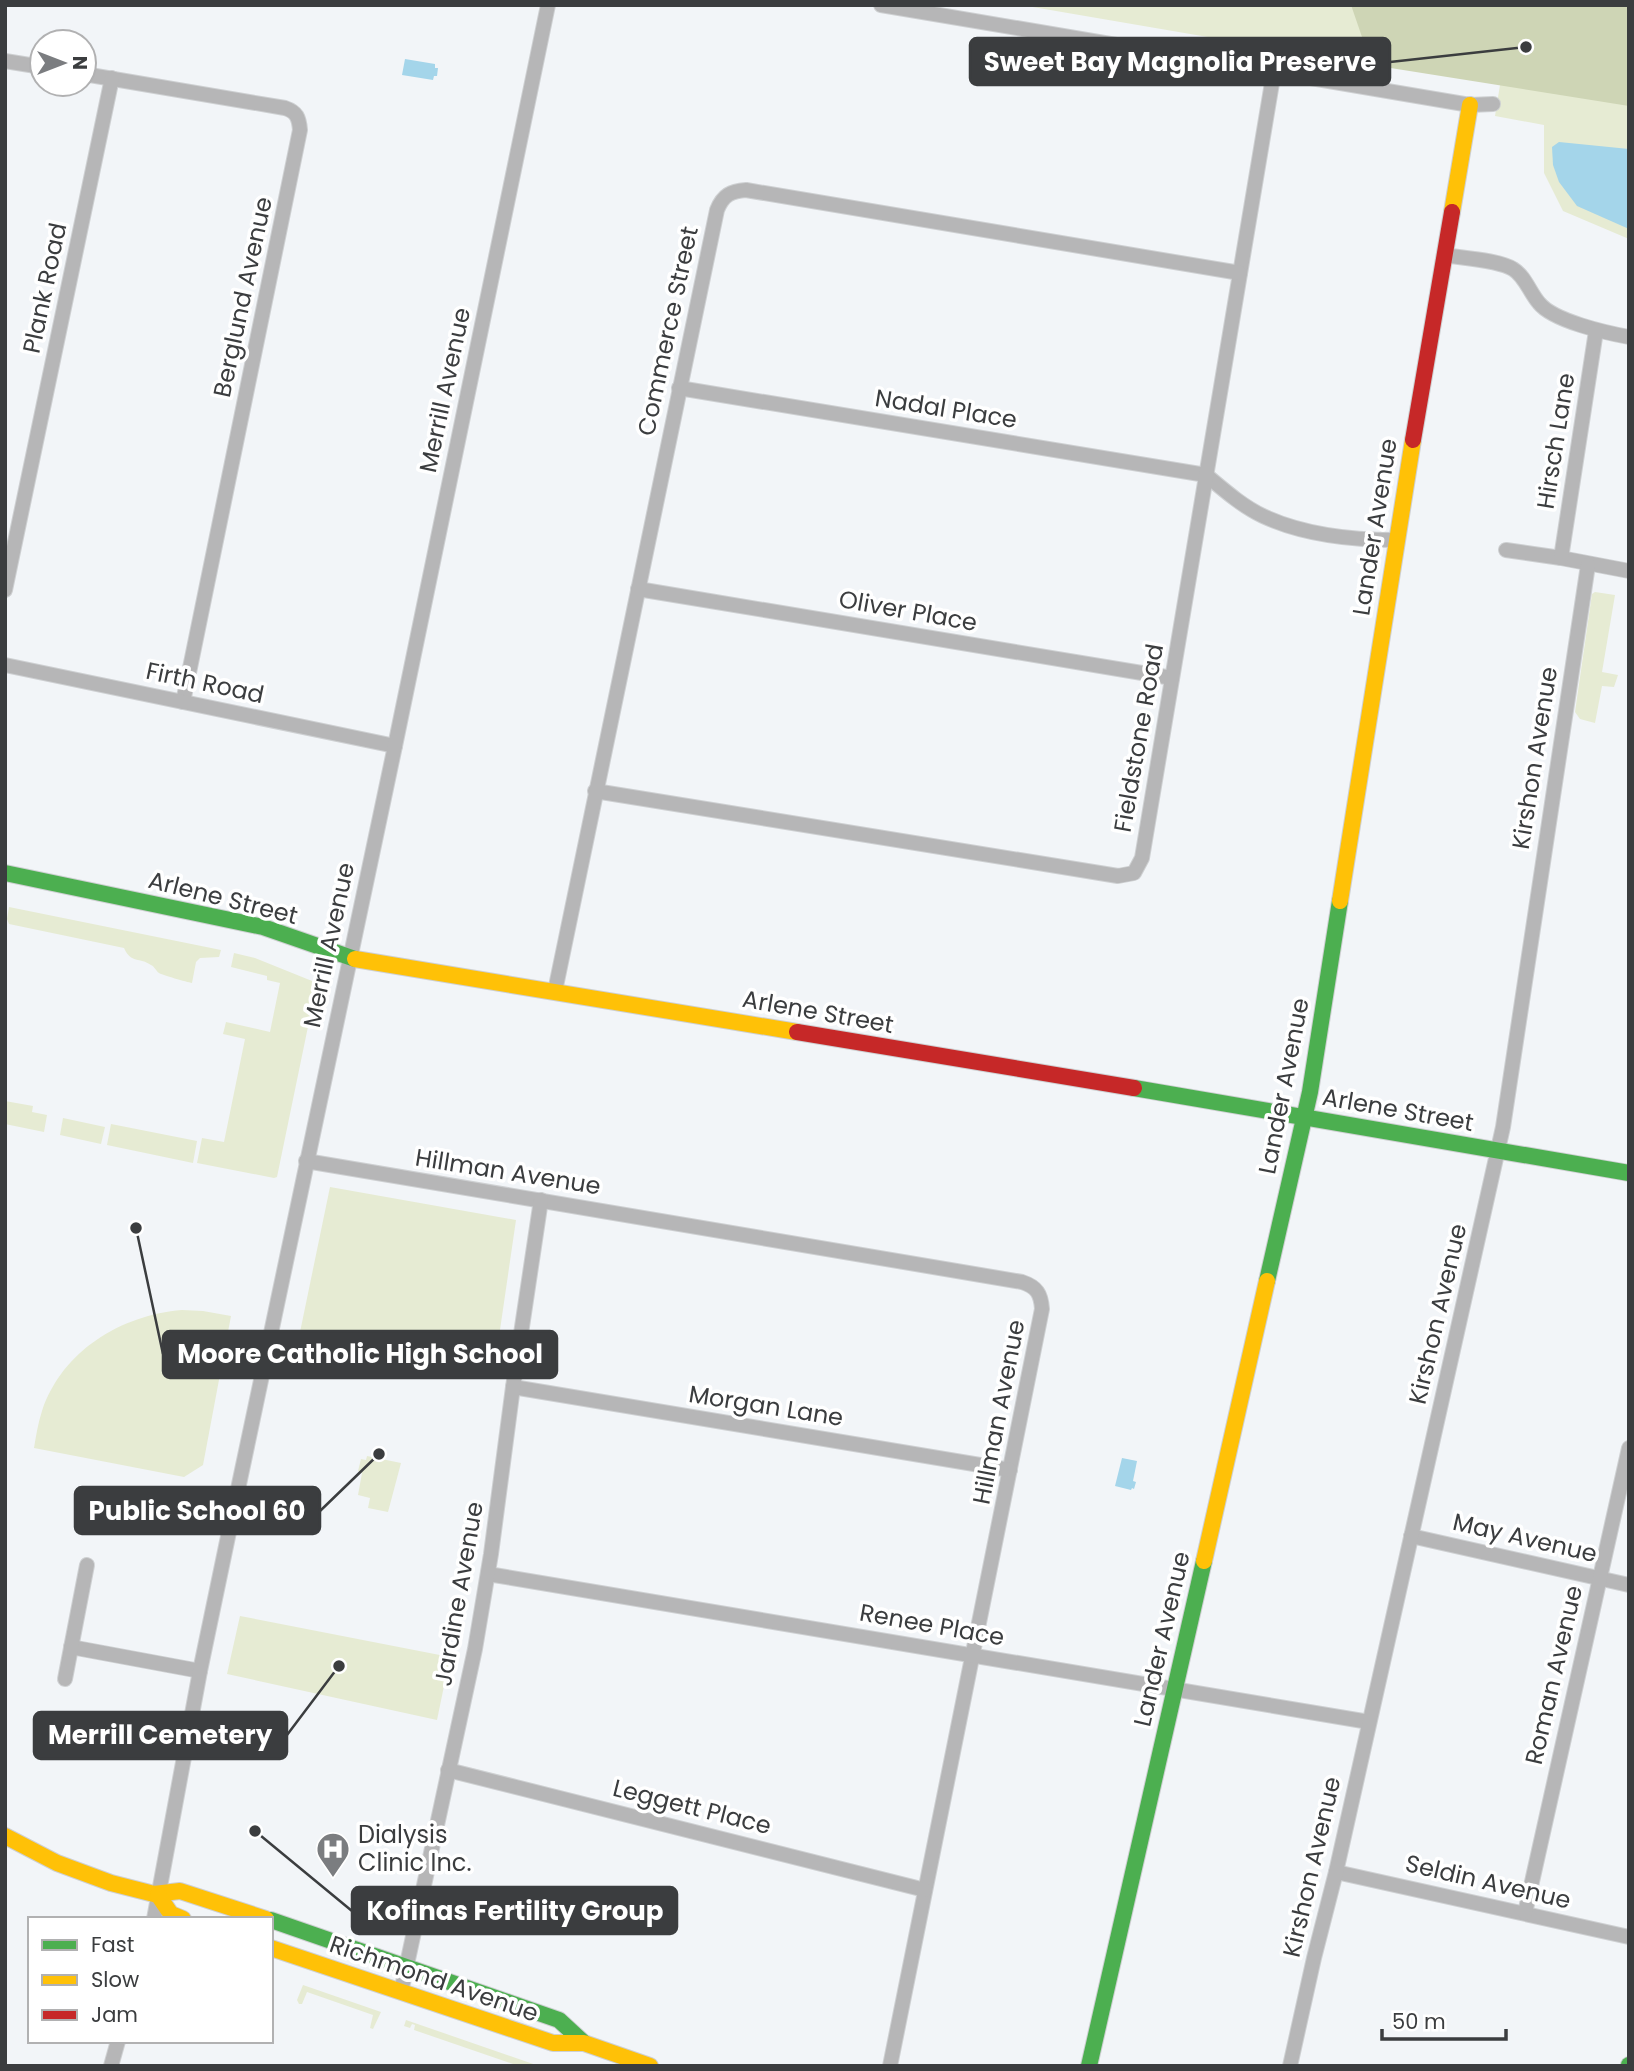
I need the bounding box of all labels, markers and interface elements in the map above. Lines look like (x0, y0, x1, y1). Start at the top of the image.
north arrow (28, 28, 98, 98)
callout: Sweet Bay Magnolia Preserve (970, 38, 1390, 85)
text: Sweet Bay Magnolia Preserve (984, 44, 1376, 80)
text: N (66, 56, 93, 70)
street label: Berglund Avenue (205, 194, 280, 400)
street label: Plank Road (15, 220, 74, 356)
street label: Commerce Street (629, 223, 706, 439)
street label: Merrill Avenue (411, 304, 478, 475)
street label: Hirsch Lane (1528, 371, 1583, 511)
street label: Nadal Place (873, 381, 1019, 436)
street label: Lander Avenue (1344, 436, 1405, 618)
street label: Oliver Place (836, 582, 980, 639)
street label: Fieldstone Road (1106, 641, 1171, 835)
street label: Firth Road (143, 654, 267, 711)
street label: Kirshon Avenue (1504, 664, 1565, 852)
street label: Merrill Avenue (295, 859, 362, 1030)
street label: Arlene Street (145, 863, 301, 932)
street label: Arlene Street (740, 982, 896, 1041)
street label: Lander Avenue (1250, 995, 1317, 1177)
street label: Arlene Street (1320, 1080, 1476, 1139)
street label: Hillman Avenue (413, 1141, 603, 1202)
street label: Kirshon Avenue (1401, 1220, 1474, 1407)
street label: Hillman Avenue (964, 1317, 1033, 1507)
callout: Moore Catholic High School (163, 1331, 557, 1378)
text: Moore Catholic High School (177, 1336, 543, 1372)
street label: Morgan Lane (686, 1377, 846, 1434)
callout: Public School 60 (75, 1487, 320, 1534)
text: Public School 60 (88, 1493, 306, 1529)
street label: Jardine Avenue (426, 1499, 491, 1689)
street label: May Avenue (1450, 1505, 1600, 1570)
street label: Lander Avenue (1125, 1548, 1198, 1730)
street label: Roman Avenue (1517, 1582, 1590, 1768)
street label: Renee Place (857, 1596, 1007, 1653)
callout: Merrill Cemetery (34, 1712, 287, 1759)
text: Merrill Cemetery (48, 1717, 273, 1753)
street label: Leggett Place (610, 1771, 775, 1842)
street label: Kirshon Avenue (1275, 1773, 1348, 1960)
place label: Dialysis Clinic Inc. (358, 1818, 471, 1879)
hospital icon: Dialysis Clinic Inc. (314, 1830, 352, 1879)
street label: Seldin Avenue (1402, 1846, 1574, 1917)
callout: Kofinas Fertility Group (352, 1887, 677, 1934)
text: Kofinas Fertility Group (366, 1893, 664, 1929)
legend (28, 1917, 273, 2043)
street label: Richmond Avenue (325, 1927, 543, 2030)
text: Fast (91, 1930, 134, 1959)
text: Slow (91, 1965, 139, 1994)
scale bar (1382, 1997, 1506, 2041)
text: Jam (91, 2000, 138, 2029)
text: 50 m (1392, 2007, 1446, 2036)

